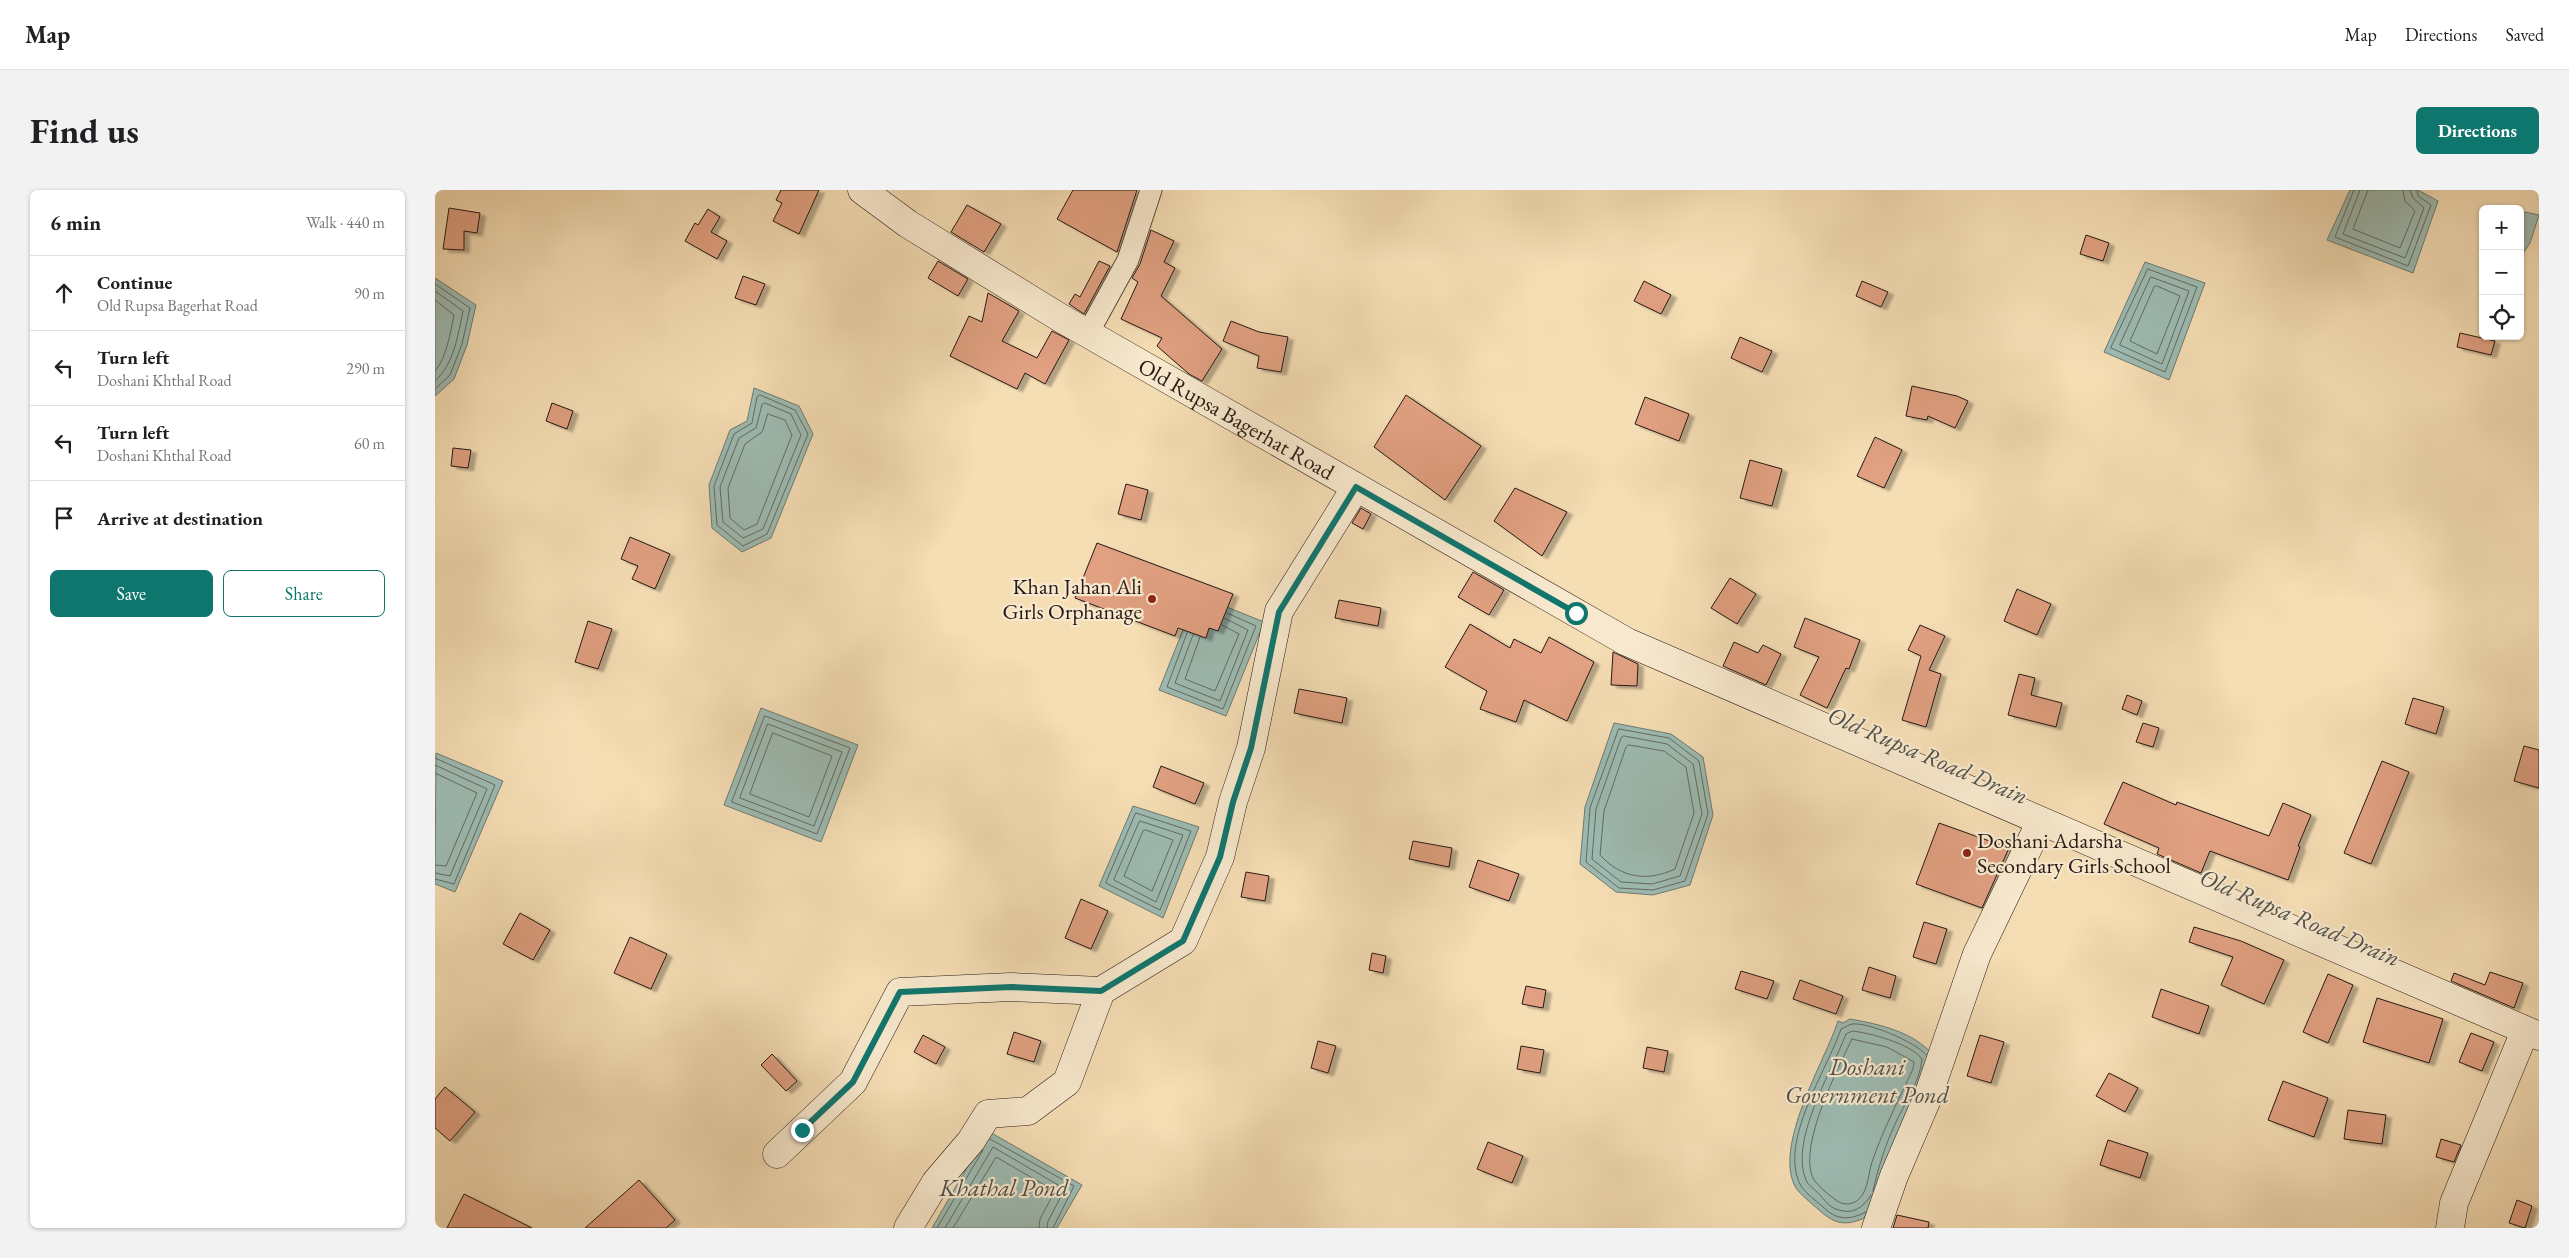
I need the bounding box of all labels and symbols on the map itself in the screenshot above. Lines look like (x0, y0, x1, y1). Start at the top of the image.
street label: Old Rupsa Bagerhat Road (1133, 351, 1340, 487)
place label: Khan Jahan Ali Girls Orphanage (1003, 572, 1142, 626)
marker: Khan Jahan Ali Girls Orphanage (1146, 593, 1158, 605)
route start (1565, 602, 1588, 625)
water label: Old Rupsa Road Drain (1823, 699, 2033, 811)
place label: Doshani Adarsha Secondary Girls School (1977, 826, 2171, 880)
marker: Doshani Adarsha Secondary Girls School (1961, 847, 1973, 859)
water label: Old Rupsa Road Drain (2195, 861, 2405, 973)
water label: Doshani Government Pond (1785, 1051, 1950, 1110)
route end (791, 1119, 814, 1142)
water label: Khathal Pond (938, 1172, 1069, 1203)

